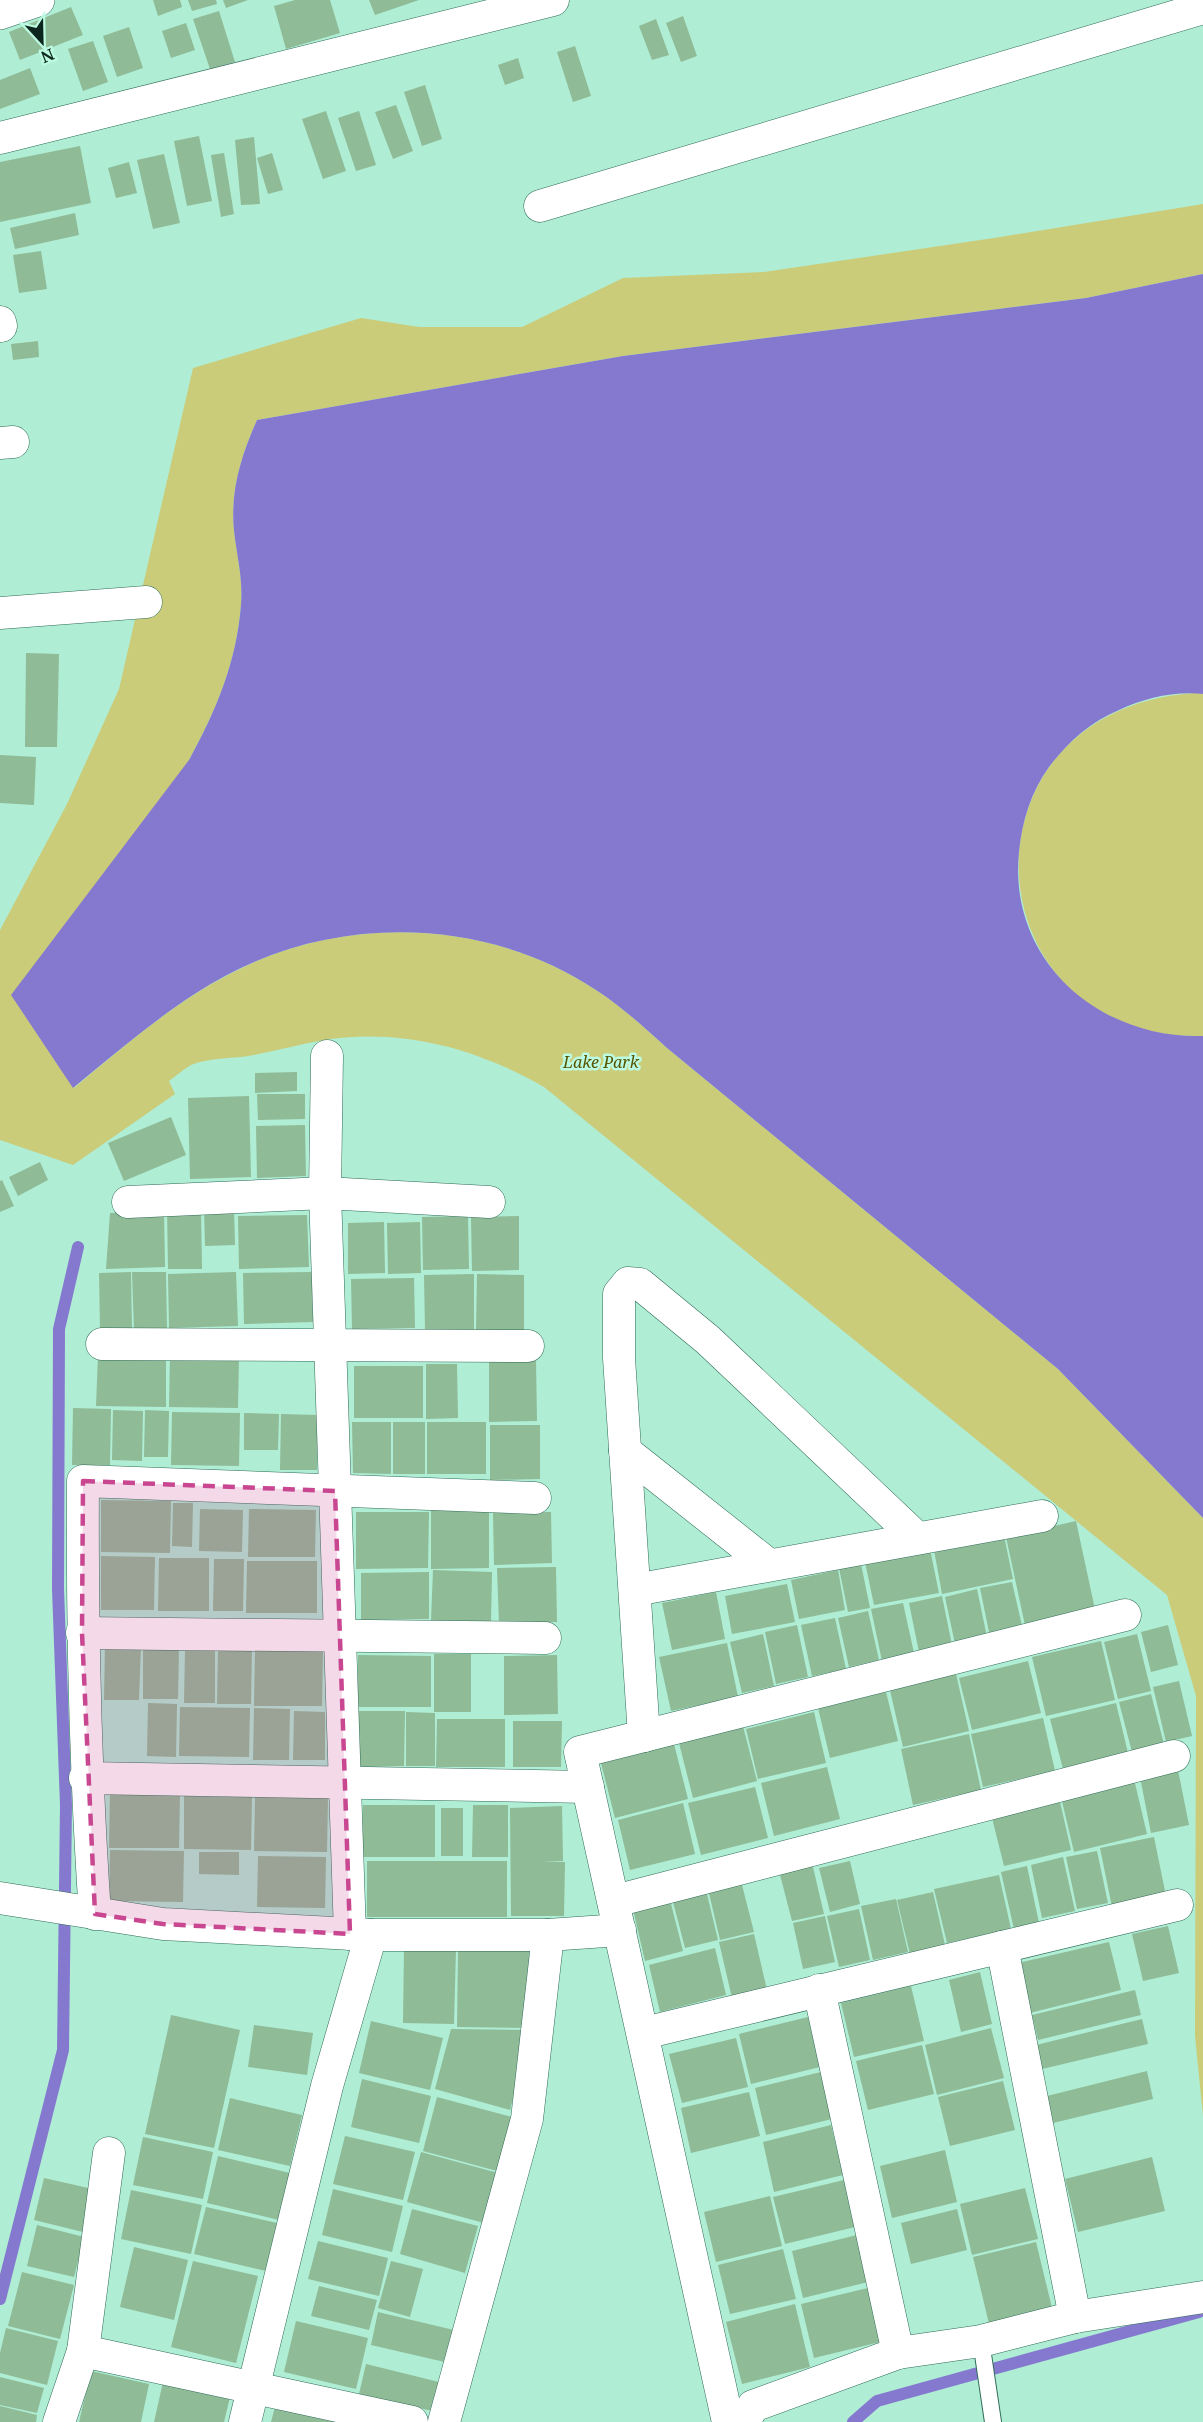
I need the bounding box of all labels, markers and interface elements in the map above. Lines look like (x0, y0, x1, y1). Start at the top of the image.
north arrow (12, 12, 72, 72)
text: N (37, 43, 58, 69)
park label: Lake Park (562, 1051, 640, 1073)

